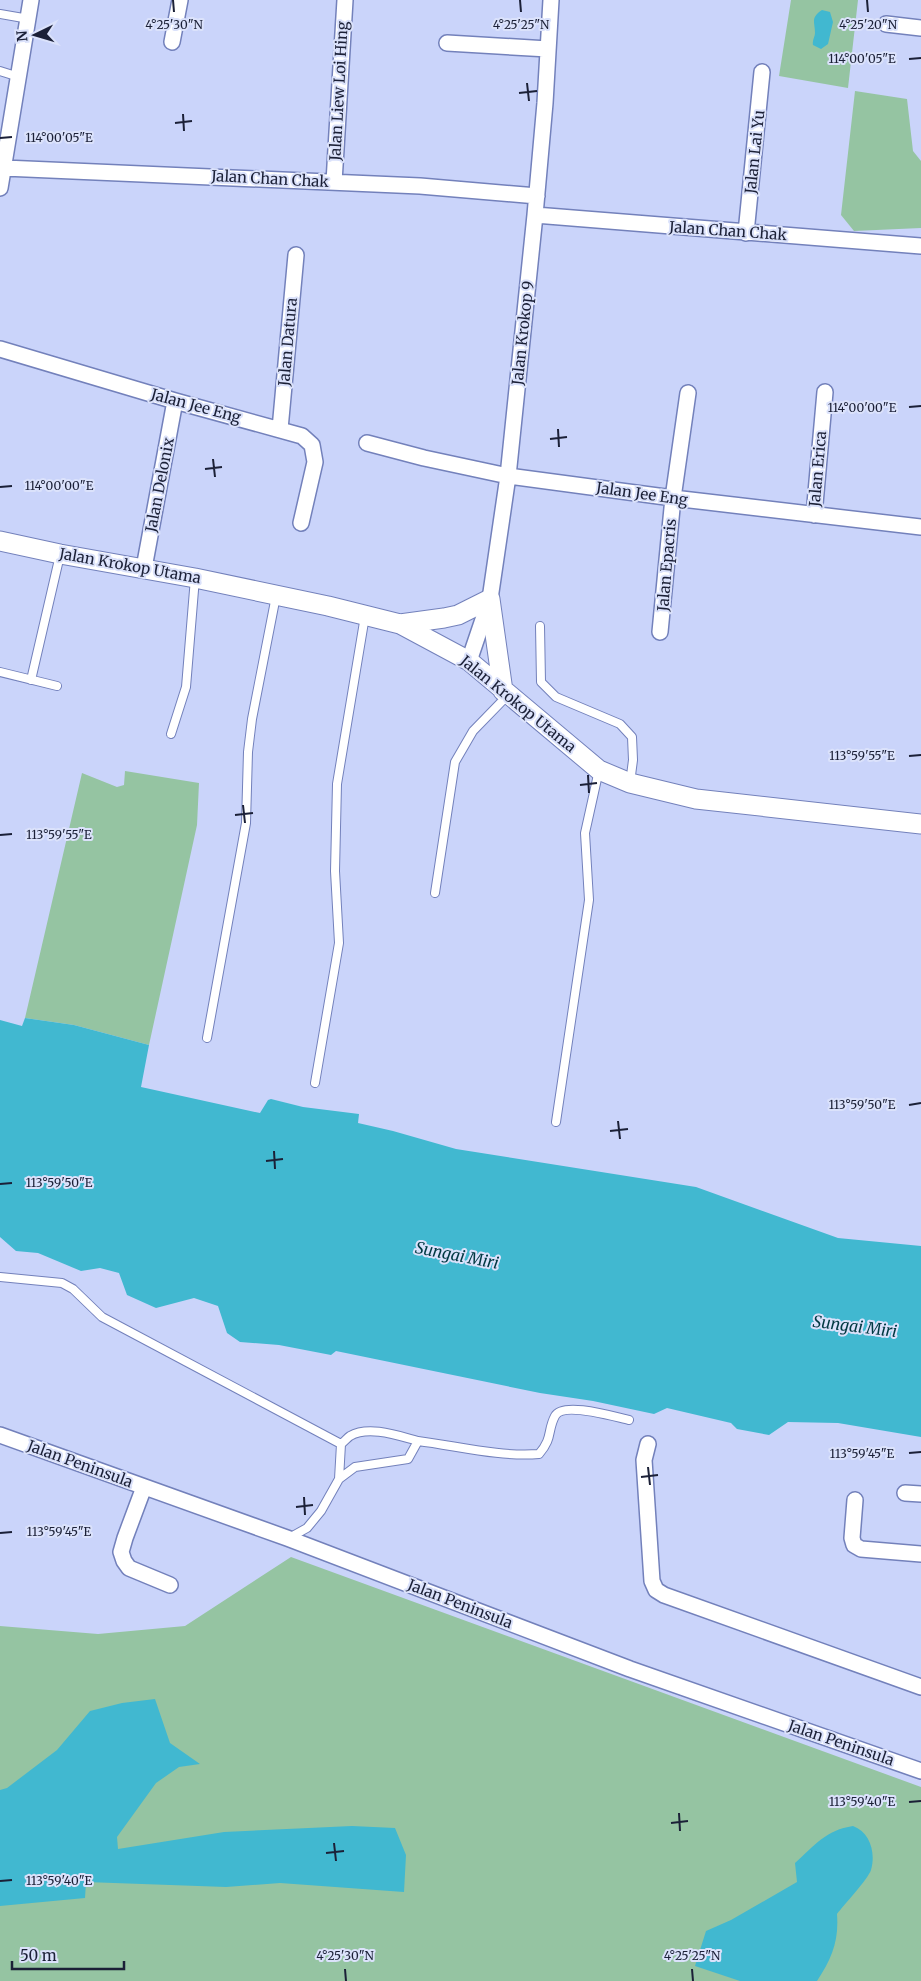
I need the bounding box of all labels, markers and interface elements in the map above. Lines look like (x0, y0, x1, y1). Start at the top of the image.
north arrow (10, 10, 60, 60)
text: 4°25'30"N (145, 17, 204, 32)
text: 4°25'25"N (493, 17, 550, 32)
text: 4°25'20"N (839, 17, 898, 32)
street label: Jalan Liew Loi Hing (325, 21, 352, 162)
text: N (13, 30, 31, 42)
text: 114°00'05"E (828, 51, 896, 66)
street label: Jalan Lai Yu (741, 109, 768, 196)
text: 114°00'05"E (25, 130, 93, 145)
street label: Jalan Chan Chak (210, 166, 330, 191)
street label: Jalan Chan Chak (668, 217, 788, 244)
street label: Jalan Krokop 9 (507, 280, 537, 387)
street label: Jalan Datura (274, 297, 301, 388)
street label: Jalan Jee Eng (148, 384, 243, 427)
text: 114°00'00"E (828, 400, 897, 415)
street label: Jalan Erica (805, 430, 830, 509)
street label: Jalan Delonix (141, 436, 178, 535)
text: 114°00'00"E (25, 478, 94, 493)
street label: Jalan Jee Eng (594, 478, 689, 509)
street label: Jalan Epacris (653, 518, 680, 613)
street label: Jalan Krokop Utama (57, 544, 202, 587)
street label: Jalan Krokop Utama (456, 650, 580, 756)
text: 113°59'55"E (829, 748, 895, 763)
text: 113°59'55"E (26, 827, 92, 842)
text: 113°59'50"E (829, 1097, 896, 1112)
text: 113°59'50"E (26, 1175, 93, 1190)
water label: Sungai Miri (414, 1237, 501, 1273)
water label: Sungai Miri (812, 1311, 898, 1341)
street label: Jalan Peninsula (24, 1435, 135, 1491)
text: 113°59'45"E (830, 1446, 895, 1461)
text: 113°59'45"E (27, 1524, 92, 1539)
street label: Jalan Peninsula (404, 1574, 515, 1632)
street label: Jalan Peninsula (785, 1715, 897, 1770)
text: 113°59'40"E (829, 1794, 895, 1809)
text: 113°59'40"E (26, 1873, 92, 1888)
scale bar (12, 1938, 125, 1970)
text: 50 m (20, 1946, 57, 1965)
text: 4°25'30"N (316, 1948, 375, 1963)
text: 4°25'25"N (664, 1948, 721, 1963)

